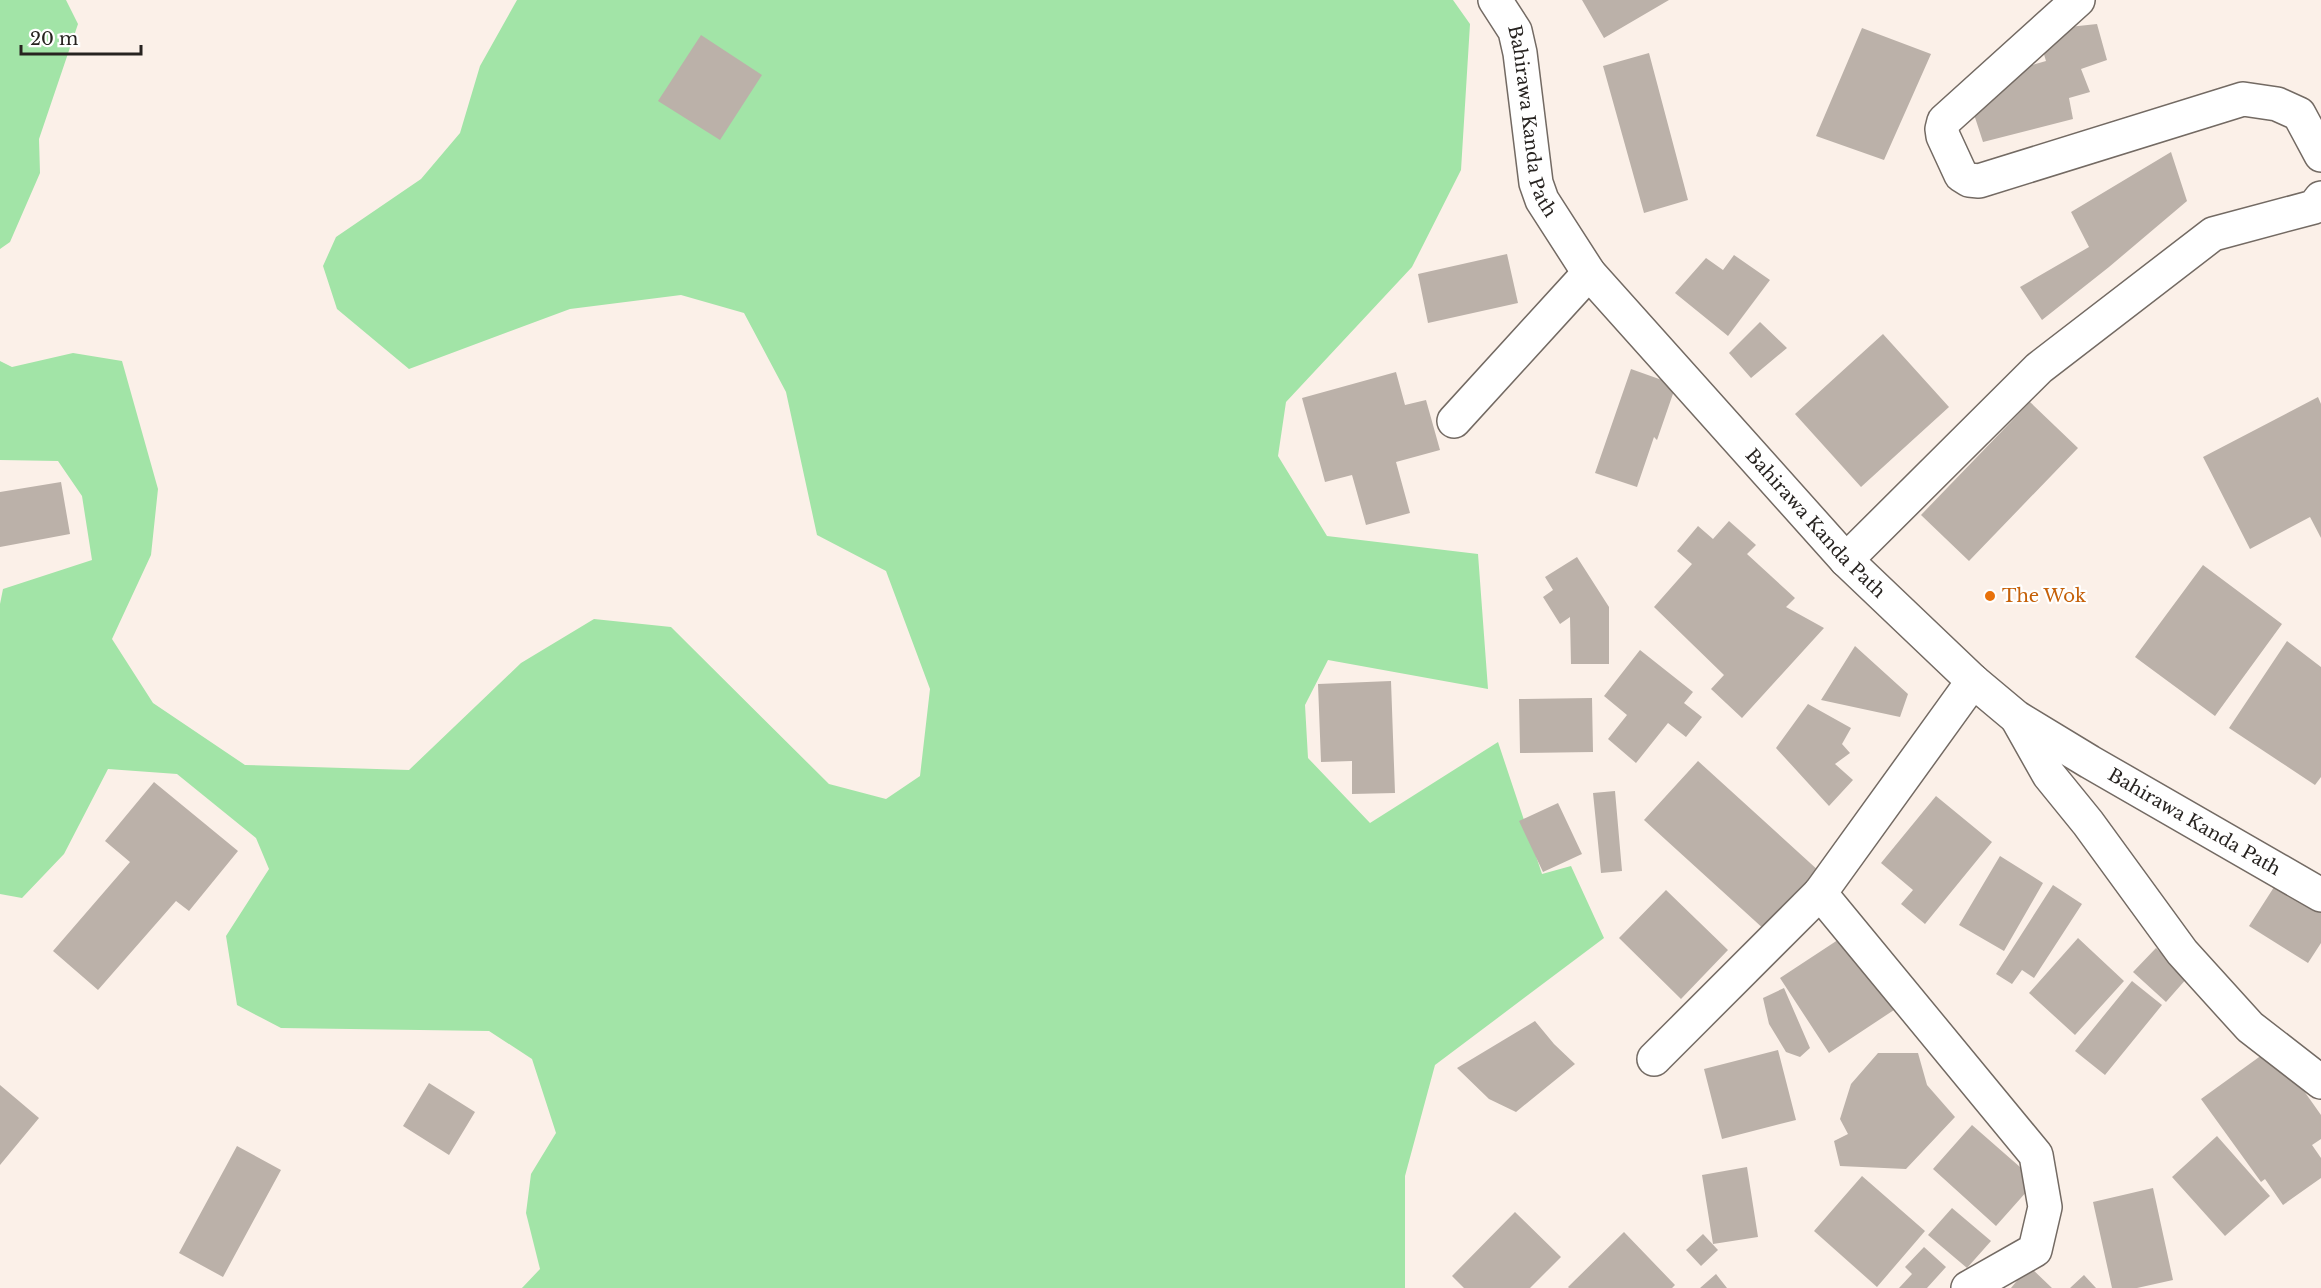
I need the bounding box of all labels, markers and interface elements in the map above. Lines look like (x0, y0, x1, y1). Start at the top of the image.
scale bar (21, 18, 141, 56)
street label: Bahirawa Kanda Path (1503, 23, 1561, 221)
text: 20 m (30, 28, 78, 50)
street label: Bahirawa Kanda Path (1741, 444, 1890, 603)
place label: The Wok (2002, 585, 2086, 607)
marker: The Wok (1983, 589, 1997, 603)
street label: Bahirawa Kanda Path (2104, 764, 2285, 880)

